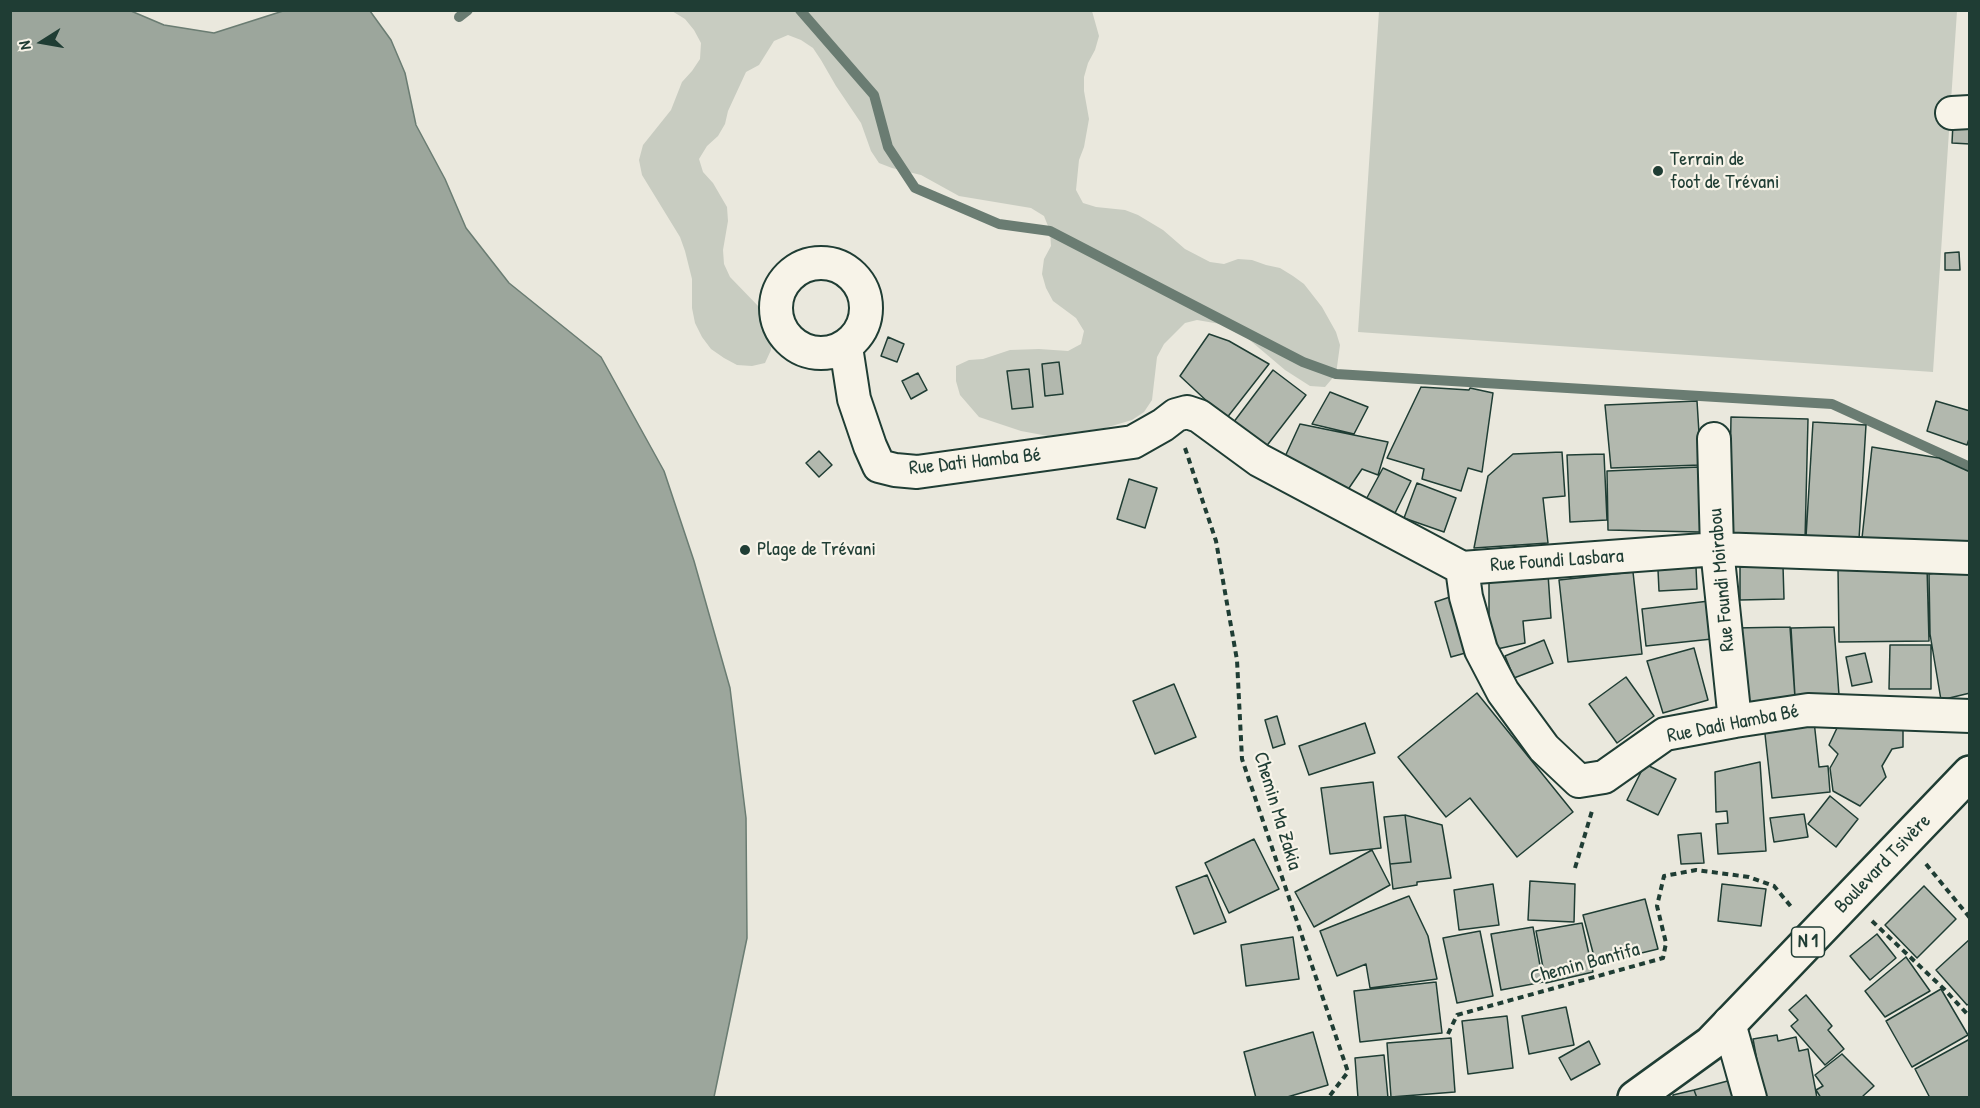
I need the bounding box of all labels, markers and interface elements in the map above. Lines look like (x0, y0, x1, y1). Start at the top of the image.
north arrow (12, 12, 72, 72)
text: N (13, 39, 36, 52)
place label: Terrain de foot de Trévani (1670, 148, 1780, 195)
marker: Terrain de foot de Trévani (1651, 164, 1665, 178)
street label: Rue Dati Hamba Bé (908, 443, 1042, 481)
street label: Rue Foundi Moirabou (1704, 508, 1740, 652)
place label: Plage de Trévani (757, 538, 876, 562)
marker: Plage de Trévani (738, 543, 752, 557)
street label: Rue Foundi Lasbara (1489, 544, 1625, 578)
street label: Rue Dadi Hamba Bé (1665, 699, 1801, 749)
street label: Chemin Ma Zakia (1248, 749, 1306, 873)
street label: Boulevard Tsivère (1830, 809, 1936, 919)
road number: N 1 (1792, 927, 1824, 957)
street label: Chemin Bantifa (1528, 938, 1642, 990)

